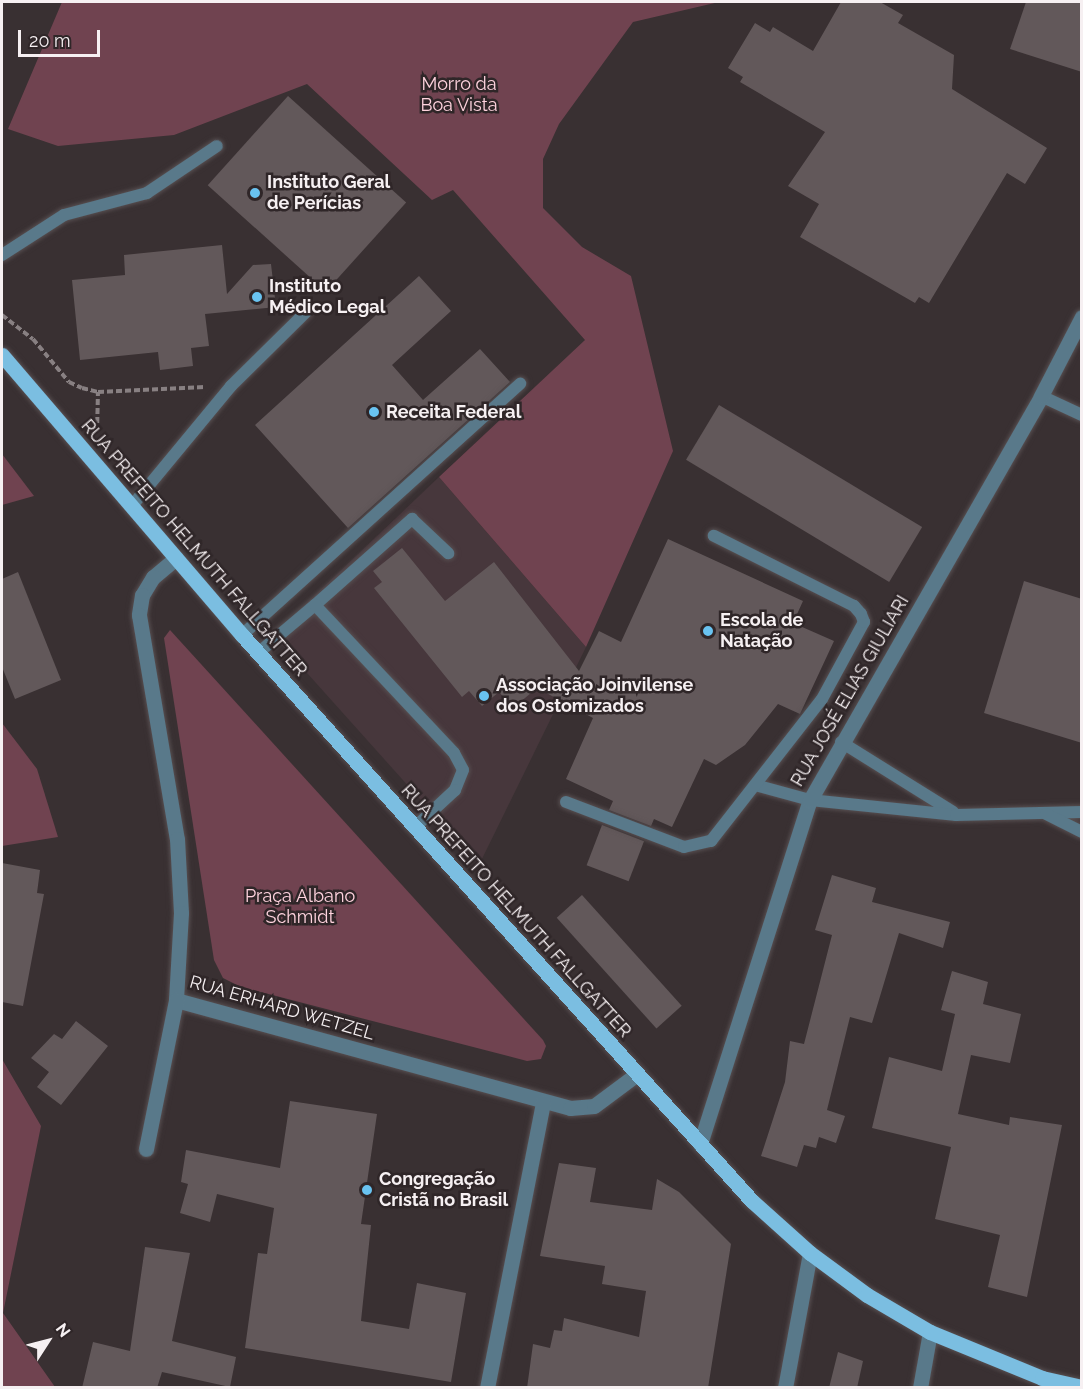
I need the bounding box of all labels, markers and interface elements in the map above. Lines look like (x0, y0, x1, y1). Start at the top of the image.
scale bar (21, 18, 104, 56)
text: 20 m (29, 30, 71, 51)
park label: Morro da Boa Vista (420, 74, 498, 116)
place label: Instituto Geral de Perícias (267, 172, 390, 214)
marker: Instituto Geral de Perícias (248, 186, 262, 200)
place label: Instituto Médico Legal (269, 276, 385, 318)
marker: Instituto Médico Legal (250, 290, 264, 304)
place label: Receita Federal (386, 401, 521, 423)
marker: Receita Federal (367, 405, 381, 419)
street label: RUA PREFEITO HELMUTH FALLGATTER (76, 415, 312, 681)
street label: RUA JOSÉ ELIAS GIULIARI (786, 591, 914, 791)
place label: Escola de Natação (720, 610, 803, 652)
marker: Escola de Natação (701, 624, 715, 638)
place label: Associação Joinvilense dos Ostomizados (496, 675, 694, 718)
marker: Associação Joinvilense dos Ostomizados (477, 689, 491, 703)
street label: RUA PREFEITO HELMUTH FALLGATTER (396, 780, 636, 1042)
park label: Praça Albano Schmidt (245, 886, 355, 928)
street label: RUA ERHARD WETZEL (186, 971, 378, 1045)
place label: Congregação Cristã no Brasil (379, 1169, 508, 1212)
marker: Congregação Cristã no Brasil (360, 1183, 374, 1197)
north arrow (18, 1311, 78, 1371)
text: N (52, 1320, 74, 1341)

